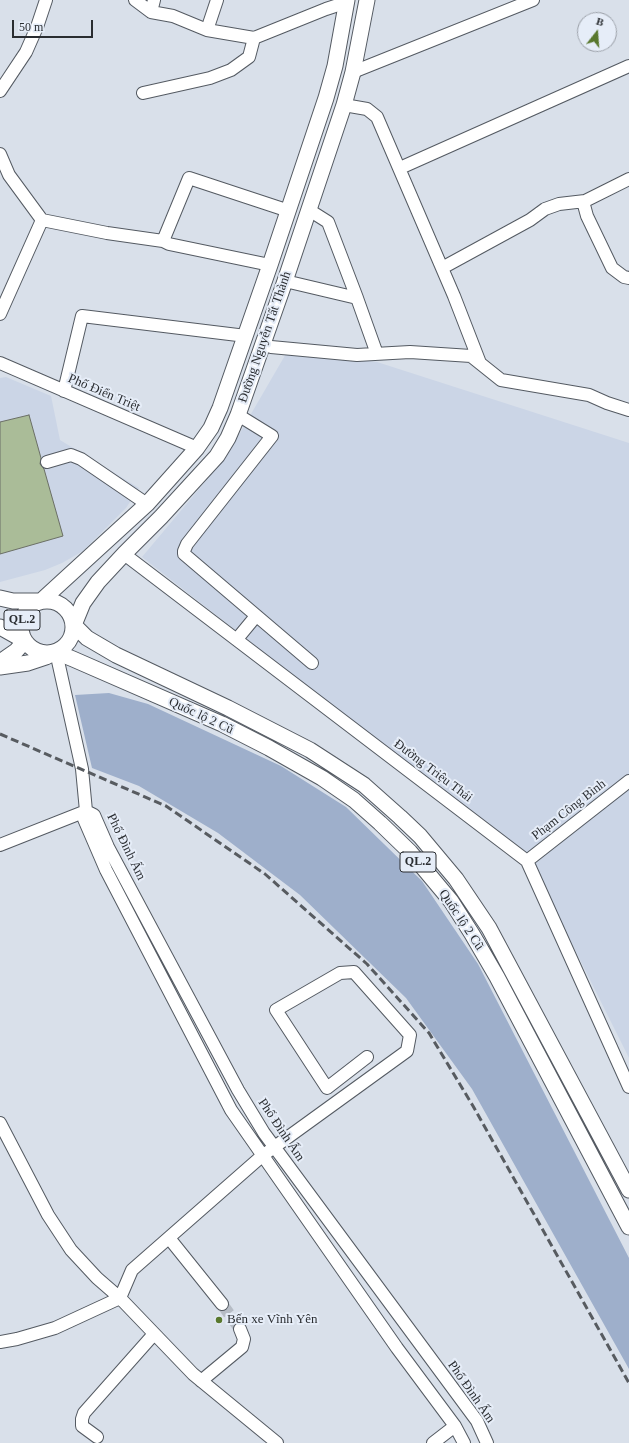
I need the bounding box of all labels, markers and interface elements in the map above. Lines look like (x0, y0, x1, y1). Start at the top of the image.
scale bar (14, 12, 95, 38)
north arrow (577, 12, 617, 52)
text: B (595, 15, 605, 28)
text: 50 m (19, 20, 43, 34)
street label: Đường Nguyễn Tất Thành (235, 269, 295, 405)
street label: Phố Điển Triệt (66, 371, 142, 415)
road number: QL.2 (4, 610, 40, 630)
street label: Quốc lộ 2 Cũ (166, 694, 236, 738)
street label: Đường Triệu Thái (391, 736, 475, 806)
street label: Phạm Công Bình (529, 776, 609, 844)
street label: Phố Đình Ấm (103, 811, 149, 883)
road number: QL.2 (400, 852, 436, 872)
street label: Quốc lộ 2 Cũ (435, 887, 487, 953)
street label: Phố Đình Ấm (254, 1096, 308, 1164)
place label: Bến xe Vĩnh Yên (227, 1312, 318, 1328)
marker: Bến xe Vĩnh Yên (214, 1315, 224, 1325)
street label: Phố Đình Ấm (444, 1358, 498, 1426)

